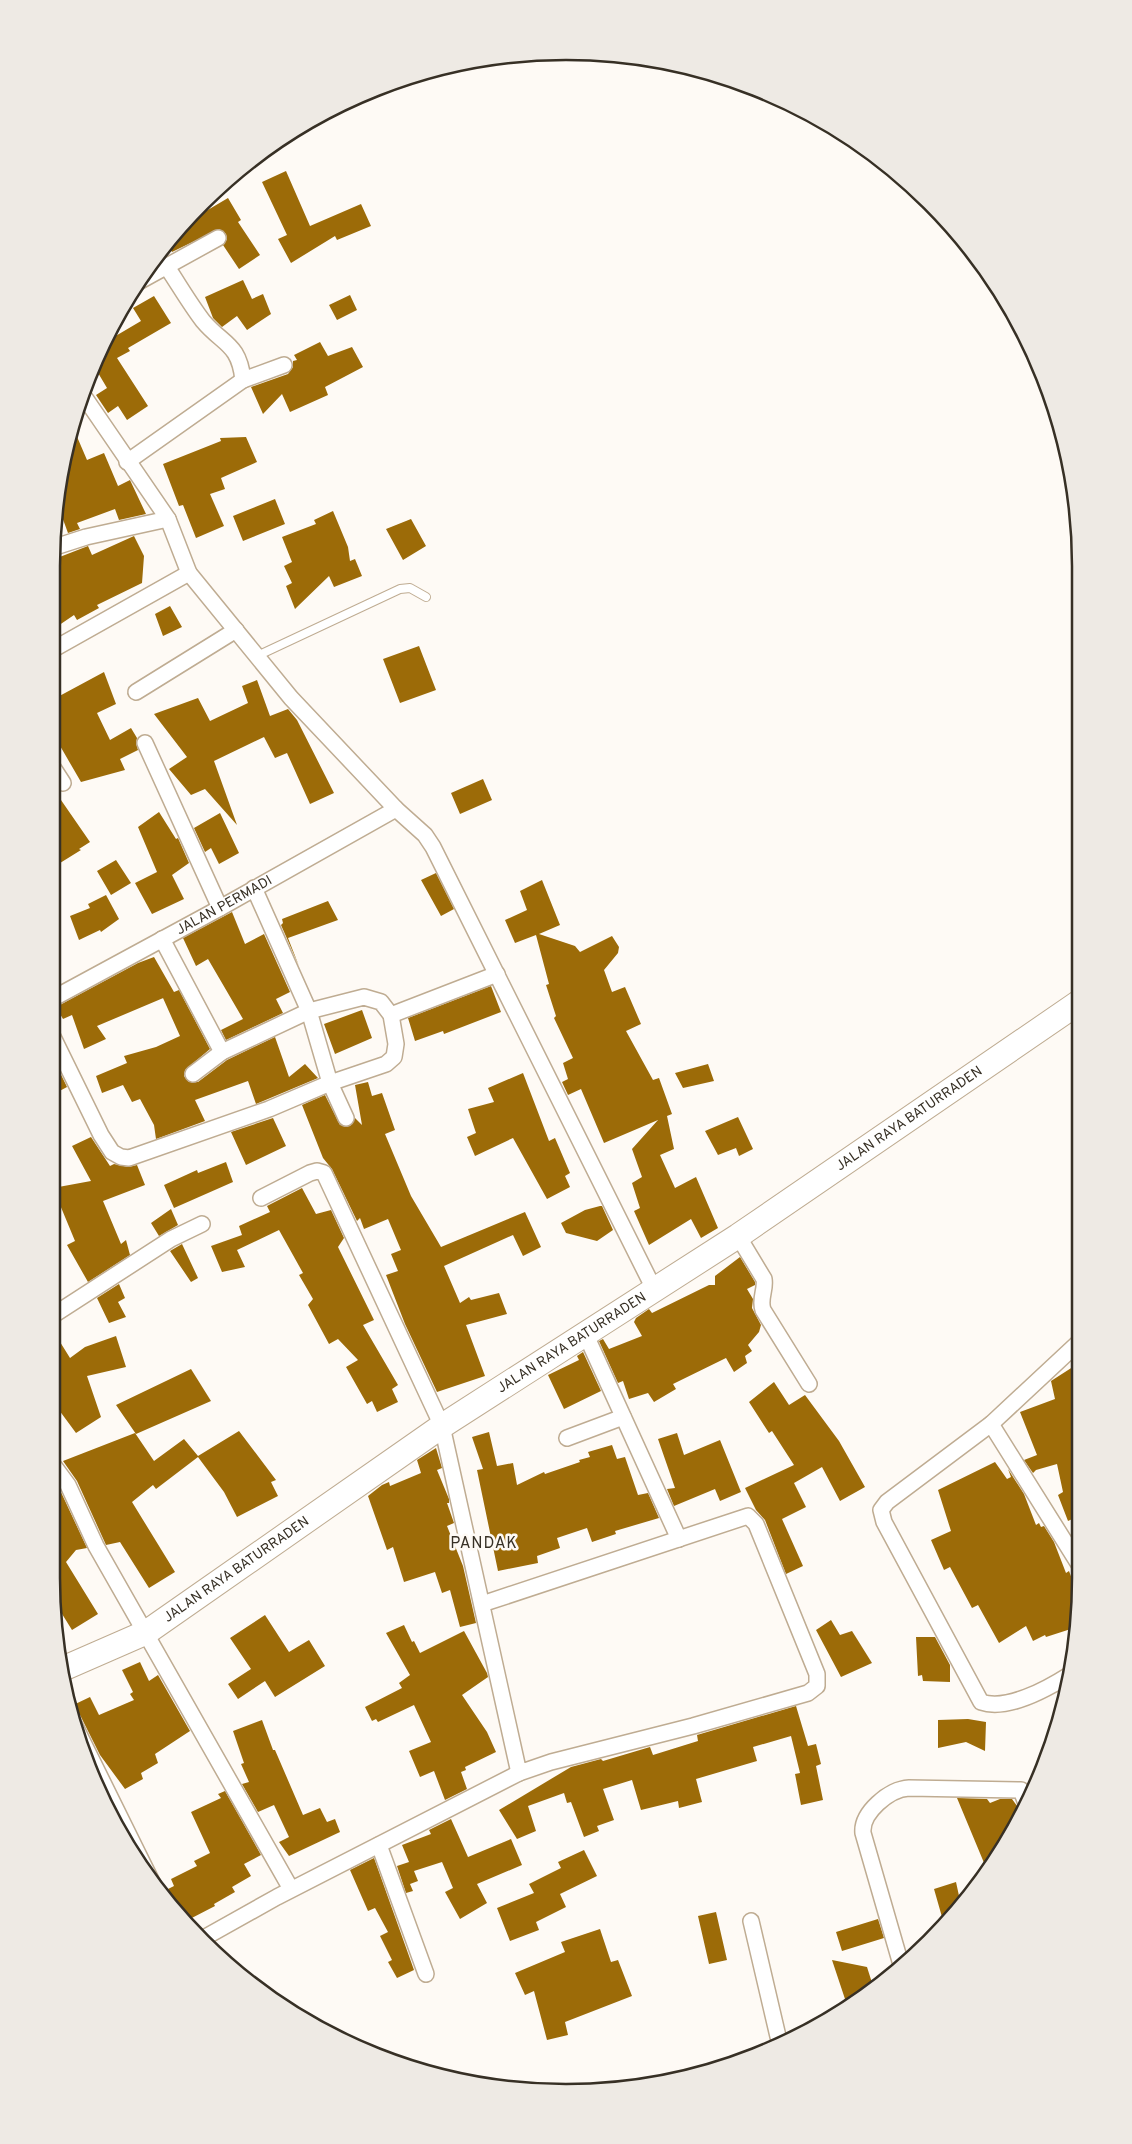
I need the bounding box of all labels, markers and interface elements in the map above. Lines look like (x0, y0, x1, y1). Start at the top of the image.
street label: JALAN PERMADI (173, 872, 275, 939)
street label: JALAN RAYA BATURRADEN (833, 1063, 986, 1175)
street label: JALAN RAYA BATURRADEN (494, 1289, 650, 1397)
street label: JALAN RAYA BATURRADEN (160, 1513, 313, 1626)
district label: PANDAK (450, 1534, 518, 1554)

